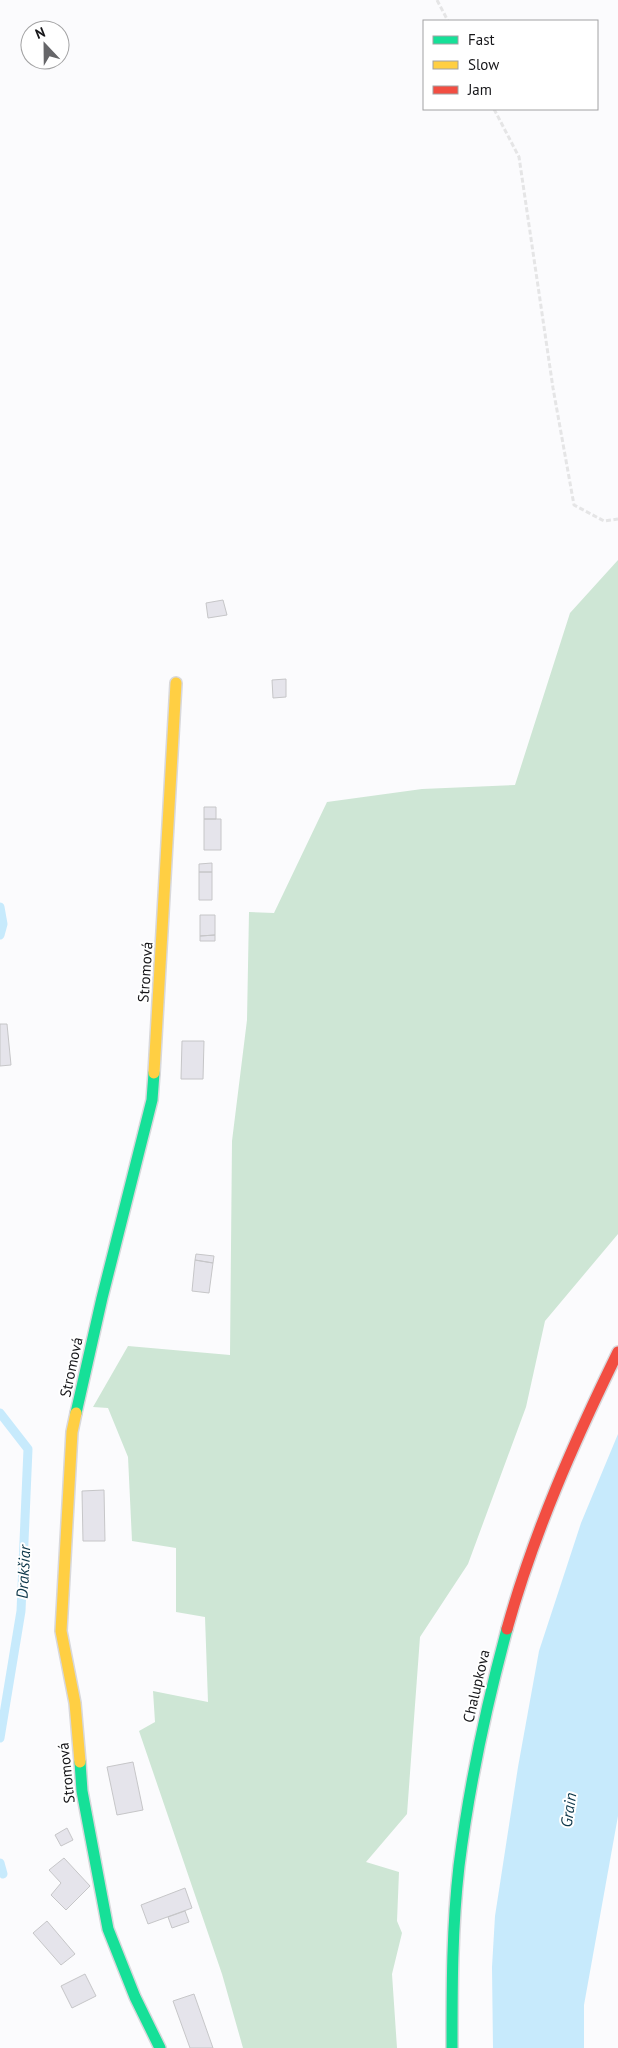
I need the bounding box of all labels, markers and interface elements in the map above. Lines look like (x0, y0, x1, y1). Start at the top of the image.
north arrow (20, 20, 70, 70)
legend (423, 20, 598, 110)
text: N (32, 23, 48, 43)
text: Fast (468, 30, 495, 49)
text: Slow (468, 55, 499, 74)
text: Jam (467, 80, 492, 99)
street label: Stromová (133, 941, 157, 1003)
street label: Stromová (55, 1335, 87, 1399)
water label: Drakšiar (12, 1543, 34, 1599)
street label: Chalupkova (458, 1648, 494, 1724)
street label: Stromová (53, 1742, 79, 1804)
water label: Grain (556, 1791, 580, 1829)

